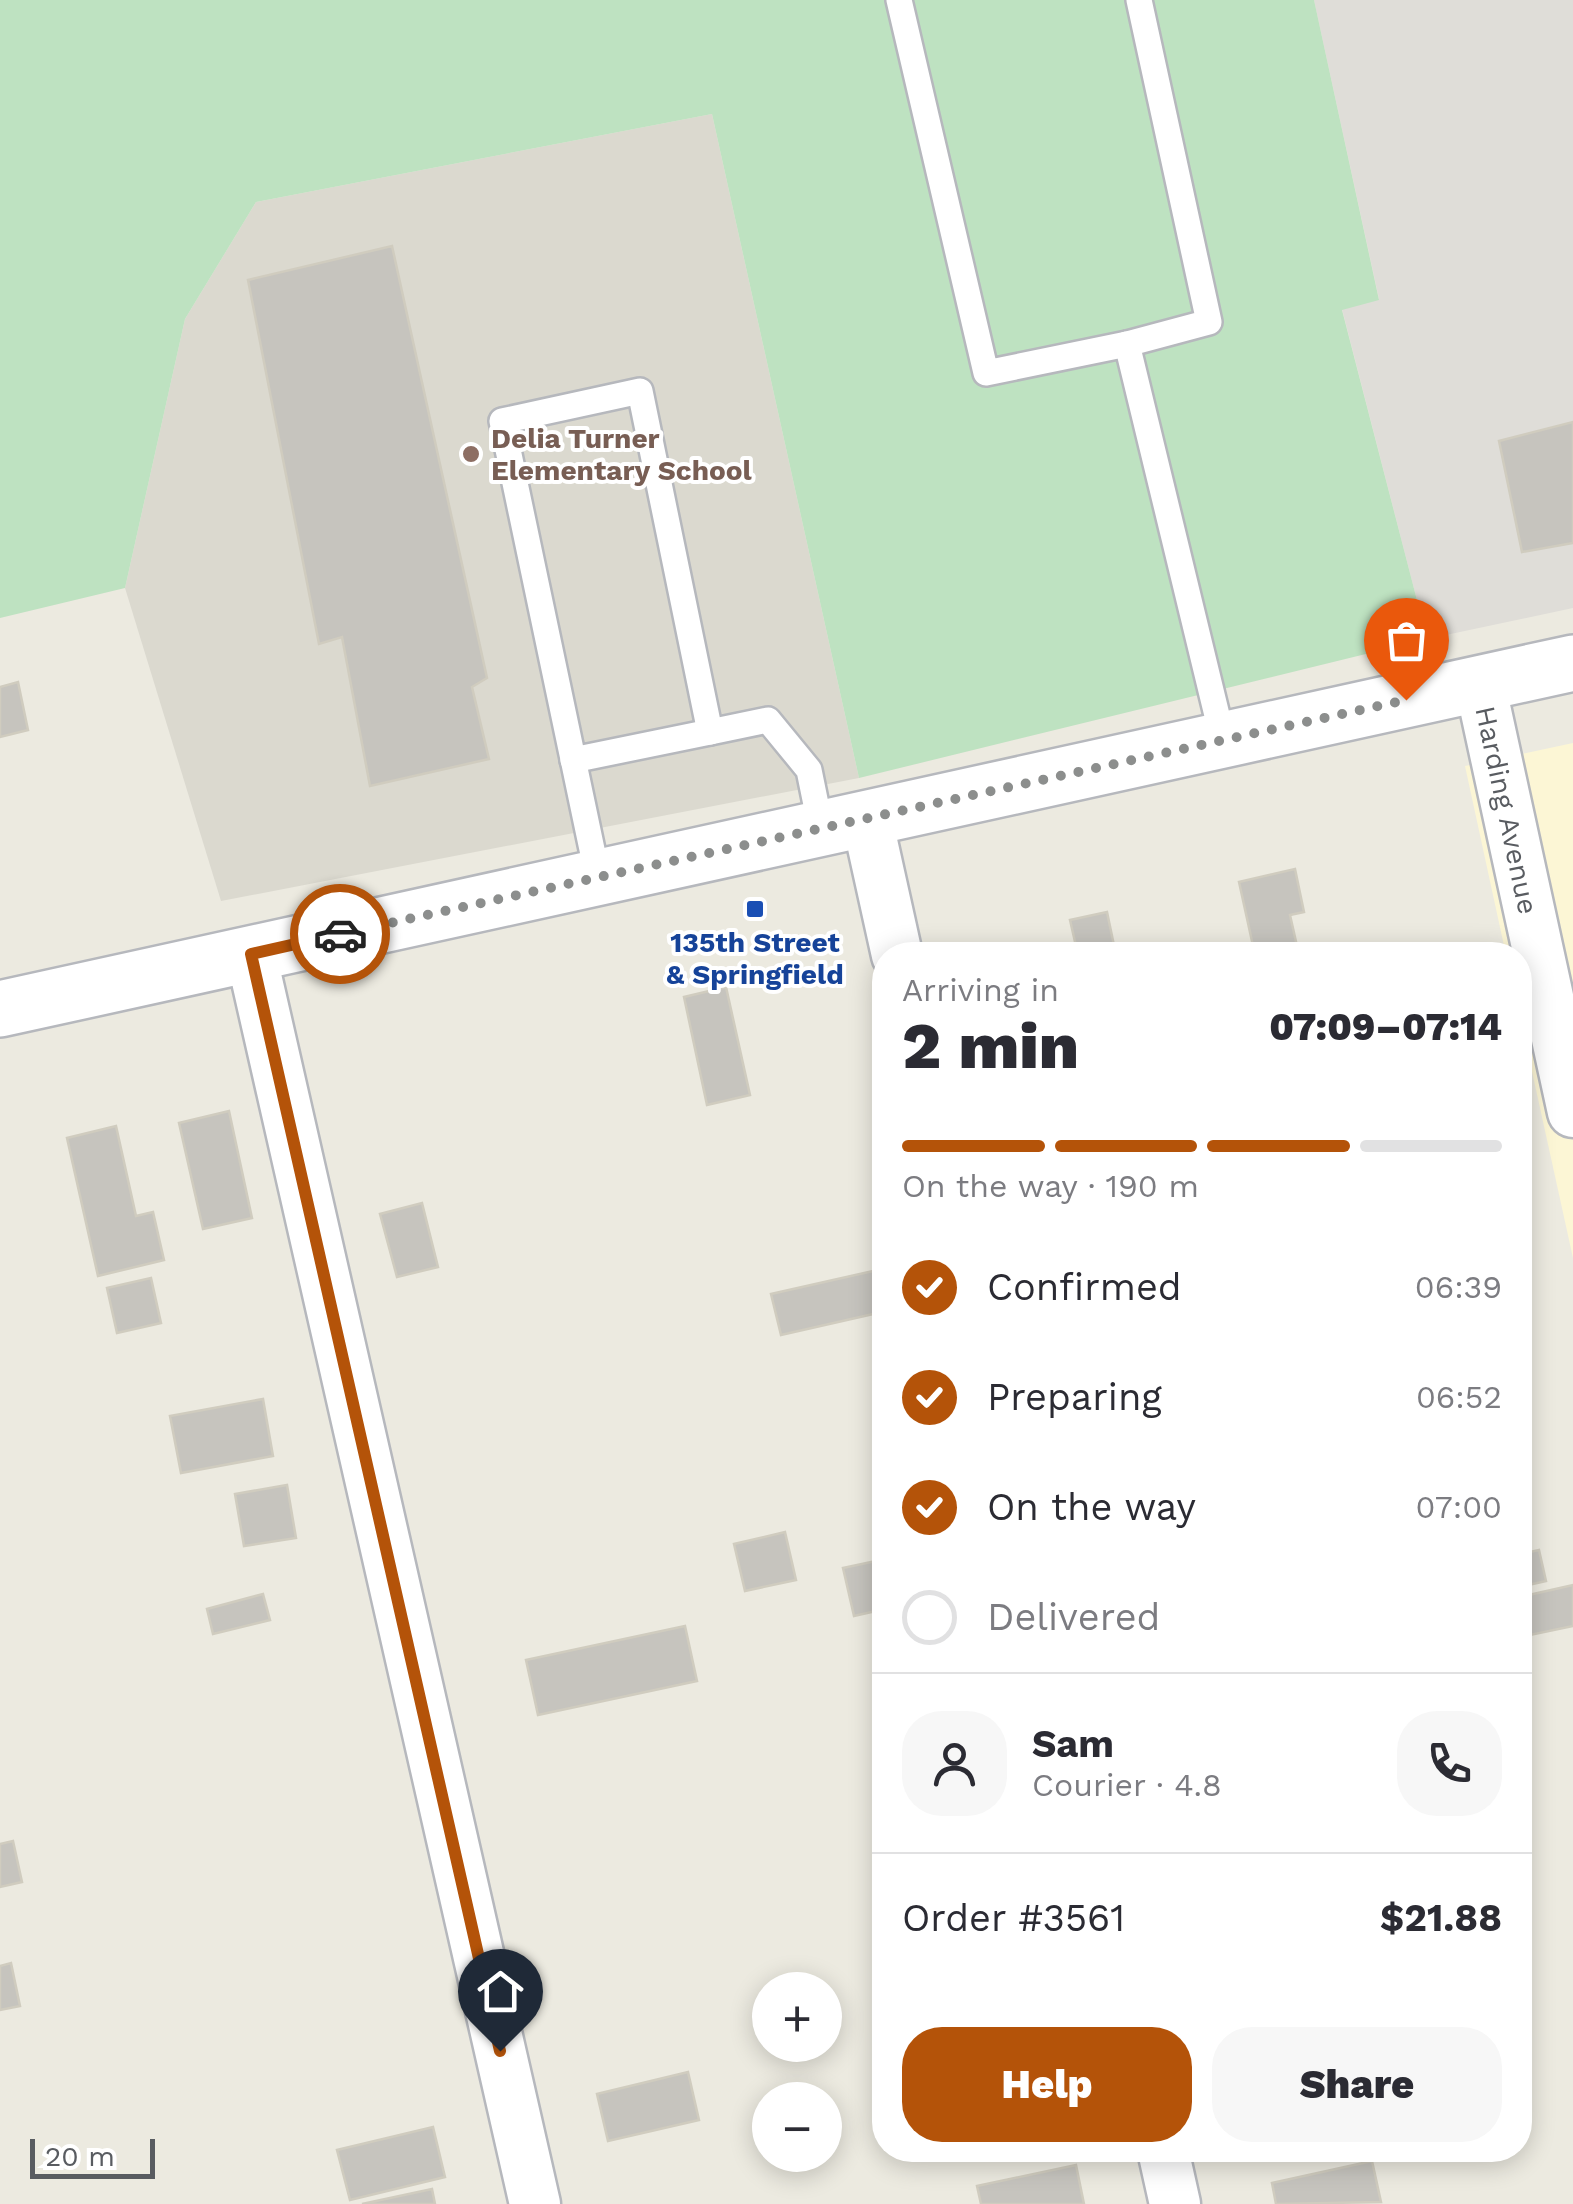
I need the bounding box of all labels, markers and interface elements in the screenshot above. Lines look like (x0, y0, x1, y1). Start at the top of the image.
place label: Delia Turner Elementary School (491, 422, 753, 487)
marker: Delia Turner Elementary School (460, 443, 482, 465)
pin (1364, 598, 1449, 701)
icon: bag (1379, 613, 1434, 668)
street label: Harding Avenue (1468, 703, 1545, 917)
courier (290, 884, 390, 984)
marker: 135th Street & Springfield (744, 898, 766, 920)
icon: car (313, 907, 368, 962)
place label: 135th Street & Springfield (666, 926, 844, 991)
text: Arriving in (902, 971, 1059, 1009)
text: 07:09–07:14 (1269, 1005, 1502, 1049)
text: 2 min (902, 1008, 1079, 1084)
text: On the way · 190 m (902, 1167, 1199, 1205)
icon: check (902, 1260, 957, 1315)
text: Confirmed (987, 1265, 1182, 1309)
text: 06:39 (1415, 1268, 1502, 1306)
icon: check (902, 1370, 957, 1425)
text: Preparing (987, 1375, 1162, 1419)
text: 06:52 (1416, 1378, 1502, 1416)
icon: check (902, 1480, 957, 1535)
text: On the way (987, 1485, 1196, 1529)
text: 07:00 (1416, 1488, 1502, 1526)
text: Delivered (987, 1595, 1160, 1639)
button: person (902, 1711, 1007, 1816)
button: phone (1397, 1711, 1502, 1816)
text: Sam (1032, 1722, 1114, 1766)
text: Courier · 4.8 (1032, 1766, 1222, 1804)
text: Order #3561 (902, 1896, 1125, 1940)
text: $21.88 (1380, 1896, 1502, 1940)
pin (458, 1949, 543, 2052)
icon: home (473, 1964, 528, 2019)
map controls (752, 1972, 842, 2172)
button: + (752, 1972, 842, 2062)
button: Help (902, 2027, 1192, 2142)
button: Share (1212, 2027, 1502, 2142)
button: − (752, 2082, 842, 2172)
scale bar (30, 2134, 155, 2178)
text: 20 m (45, 2140, 115, 2173)

